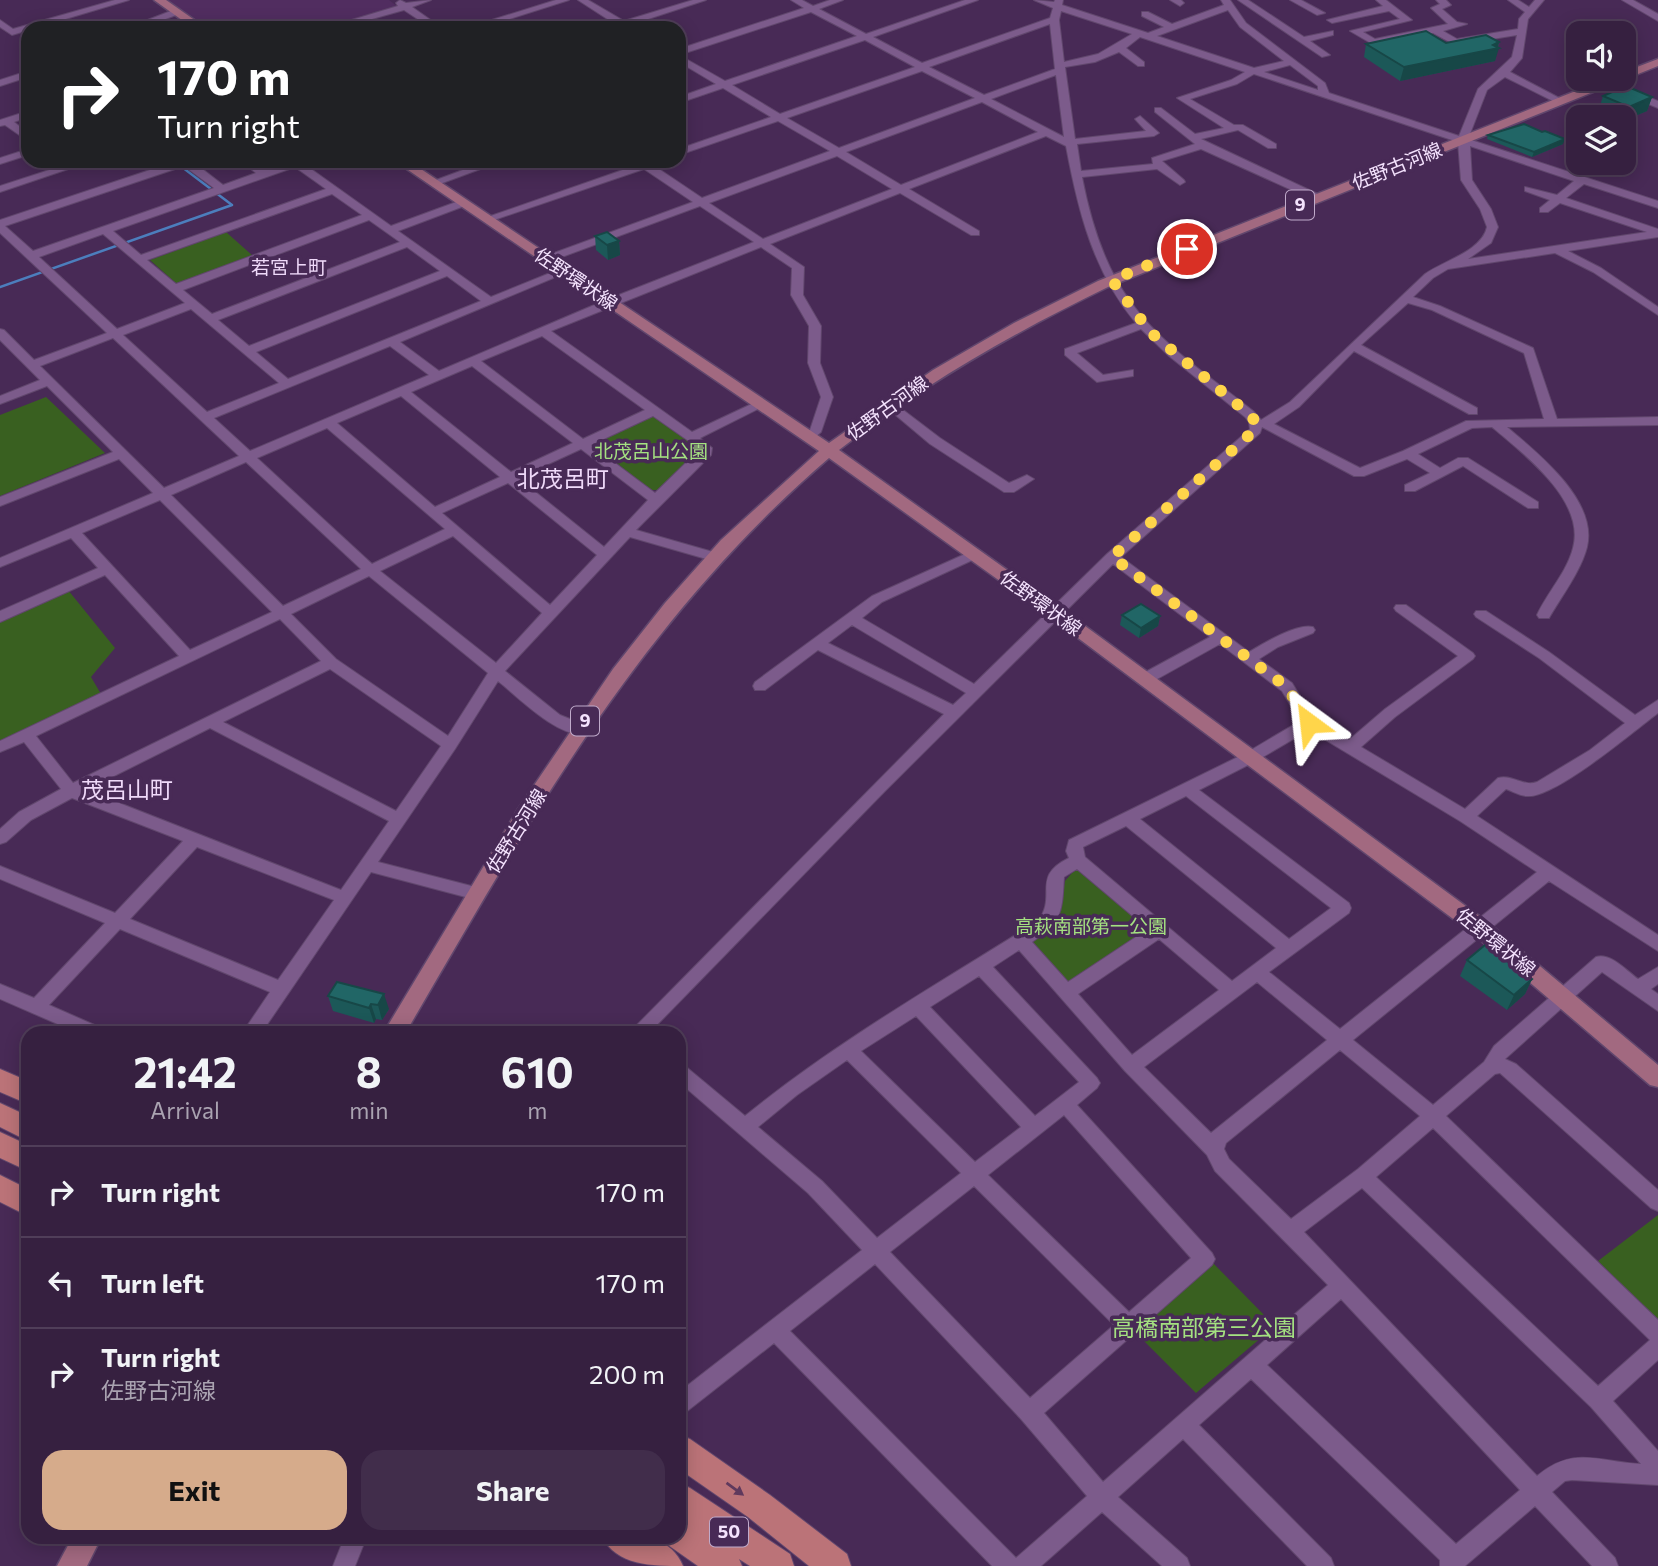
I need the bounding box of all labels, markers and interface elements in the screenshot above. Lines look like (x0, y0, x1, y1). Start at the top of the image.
map controls (1566, 21, 1636, 175)
button: sound (1566, 21, 1636, 91)
text: 170 m (157, 45, 290, 105)
icon: right (42, 49, 133, 140)
text: Turn right (157, 105, 300, 145)
button: layers (1566, 105, 1636, 175)
street label: 佐野古河線 (1348, 137, 1445, 194)
road number: 9 (1286, 190, 1314, 220)
pin (1157, 219, 1217, 279)
icon: arrive (1168, 230, 1206, 268)
street label: 佐野環状線 (530, 242, 622, 315)
district label: 若宮上町 (251, 255, 327, 278)
street label: 佐野古河線 (842, 370, 932, 445)
park label: 北茂呂山公園 (594, 439, 708, 462)
district label: 北茂呂町 (517, 464, 609, 492)
street label: 佐野環状線 (996, 565, 1086, 640)
position arrow (1272, 686, 1346, 760)
road number: 9 (571, 706, 599, 736)
district label: 茂呂山町 (81, 775, 173, 803)
street label: 佐野古河線 (481, 784, 551, 877)
street label: 佐野環状線 (1452, 903, 1540, 980)
park label: 高萩南部第一公園 (1015, 914, 1167, 937)
text: 21:42 (133, 1045, 237, 1097)
text: 8 (356, 1045, 382, 1097)
text: 610 (501, 1045, 574, 1097)
text: Arrival (150, 1096, 220, 1124)
text: min (349, 1096, 388, 1124)
text: m (527, 1096, 547, 1124)
icon: right (42, 1173, 80, 1211)
text: Turn right (101, 1176, 220, 1207)
text: 170 m (596, 1176, 665, 1207)
icon: left (42, 1264, 80, 1302)
text: Turn left (101, 1267, 204, 1298)
text: 170 m (596, 1267, 665, 1298)
park label: 高橋南部第三公園 (1112, 1313, 1296, 1341)
text: Turn right (101, 1341, 220, 1372)
icon: right (42, 1355, 80, 1393)
text: 200 m (589, 1358, 665, 1389)
text: 佐野古河線 (101, 1376, 216, 1404)
button: Exit (42, 1450, 347, 1530)
button: Share (361, 1450, 665, 1530)
one-way arrow (726, 1481, 744, 1495)
road number: 50 (710, 1518, 748, 1546)

